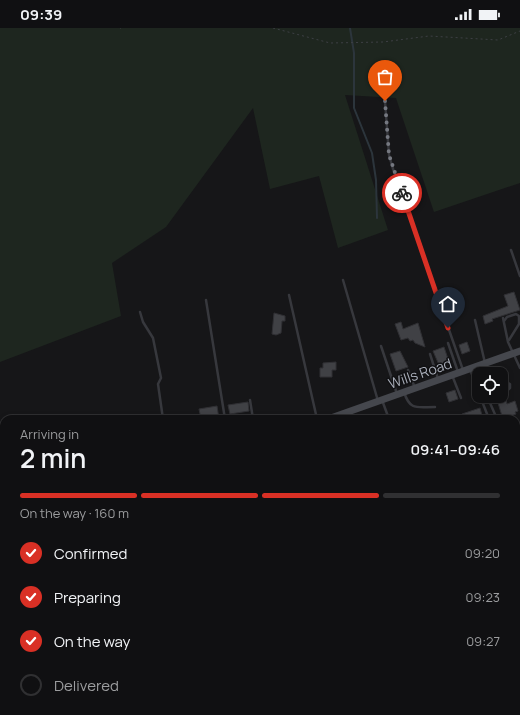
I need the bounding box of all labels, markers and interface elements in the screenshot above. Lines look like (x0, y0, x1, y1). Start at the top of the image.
text: 09:39 (20, 4, 62, 25)
pin (368, 60, 402, 101)
icon: bag (374, 66, 396, 88)
courier (382, 173, 422, 213)
icon: bike (391, 182, 413, 204)
pin (431, 287, 465, 328)
icon: home (437, 293, 459, 315)
street label: Wills Road (386, 353, 454, 393)
map controls (472, 367, 508, 403)
button: locate (472, 367, 508, 403)
text: Arriving in (20, 425, 79, 443)
text: 09:41–09:46 (410, 439, 500, 460)
text: 2 min (20, 440, 86, 476)
text: On the way · 160 m (20, 504, 129, 522)
icon: check (20, 542, 42, 564)
text: Confirmed (54, 543, 127, 564)
text: 09:20 (465, 544, 500, 562)
icon: check (20, 586, 42, 608)
text: Preparing (54, 587, 121, 608)
text: 09:23 (466, 588, 500, 606)
icon: check (20, 630, 42, 652)
text: On the way (54, 631, 130, 652)
text: 09:27 (466, 632, 500, 650)
text: Delivered (54, 675, 119, 696)

